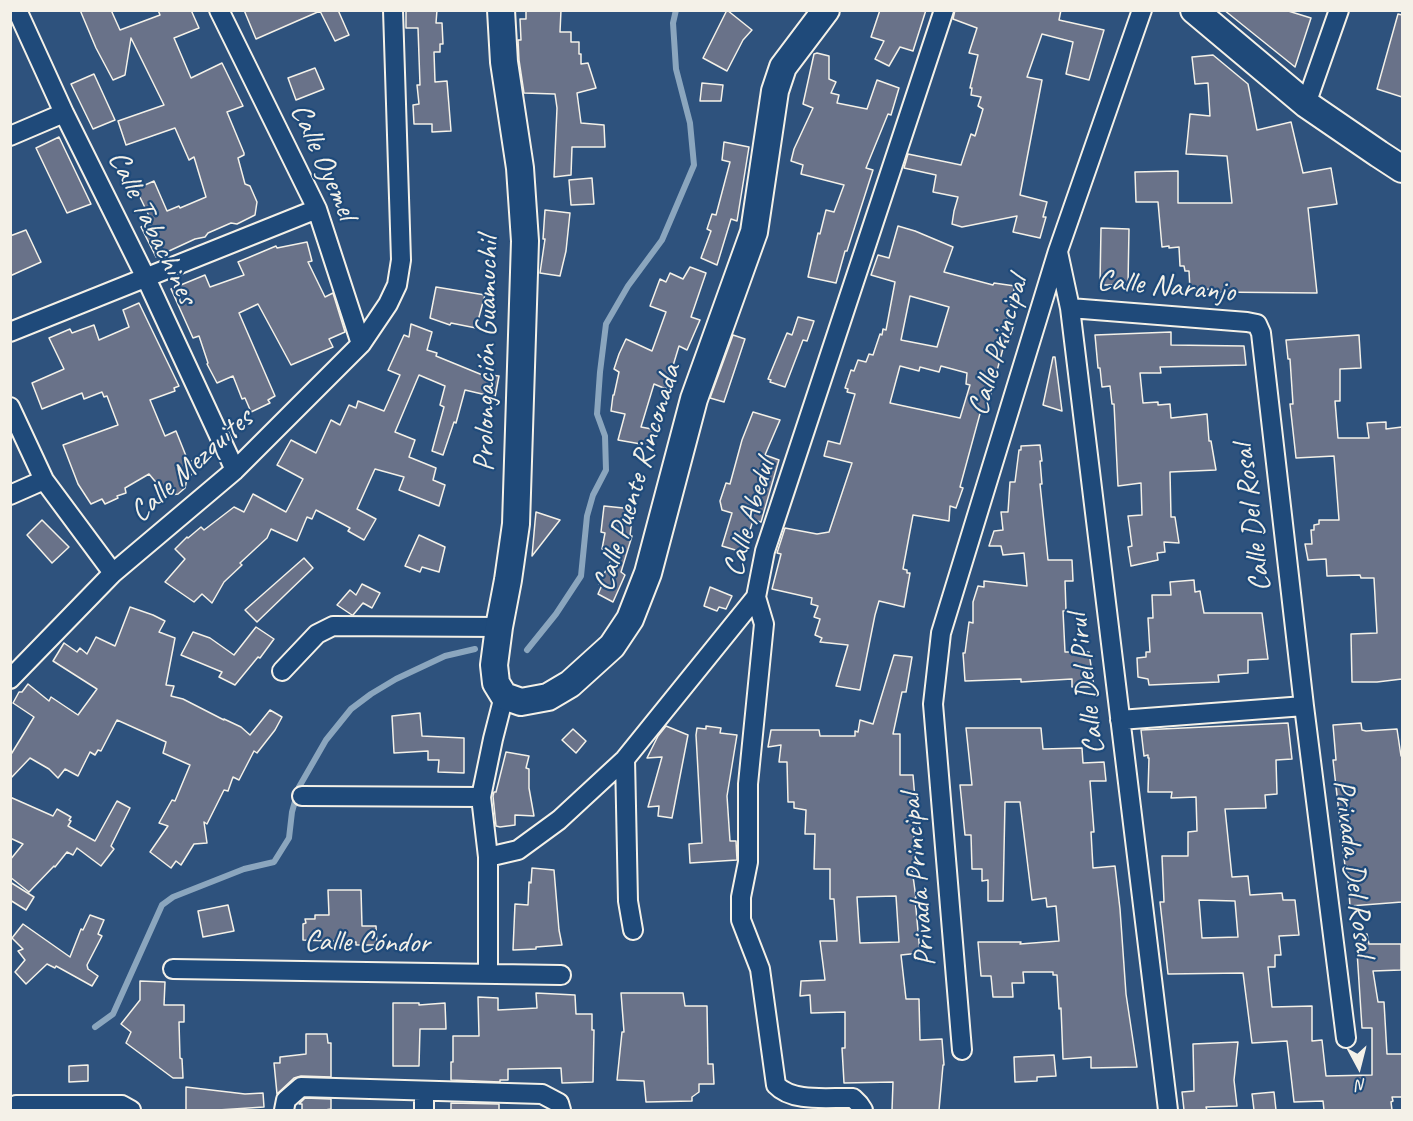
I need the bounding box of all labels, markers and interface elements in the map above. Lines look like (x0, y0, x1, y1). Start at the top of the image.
street label: Calle Oyemel (281, 98, 365, 226)
street label: Calle Tabachines (99, 145, 205, 311)
street label: Prolongación Guamuchil (467, 236, 507, 472)
street label: Calle Naranjo (1095, 263, 1237, 311)
street label: Calle Principal (961, 272, 1037, 420)
street label: Calle Puente Rinconada (586, 360, 690, 596)
street label: Calle Mezquites (123, 401, 261, 531)
street label: Calle Del Rosal (1226, 442, 1280, 594)
street label: Calle Abedul (716, 455, 784, 581)
street label: Calle Del Pirul (1061, 612, 1113, 756)
street label: Privada Del Rosal (1324, 778, 1382, 958)
street label: Privada Principal (894, 792, 944, 968)
street label: Calle Cóndor (304, 924, 430, 962)
north arrow (1329, 1037, 1389, 1097)
text: N (1355, 1074, 1367, 1095)

